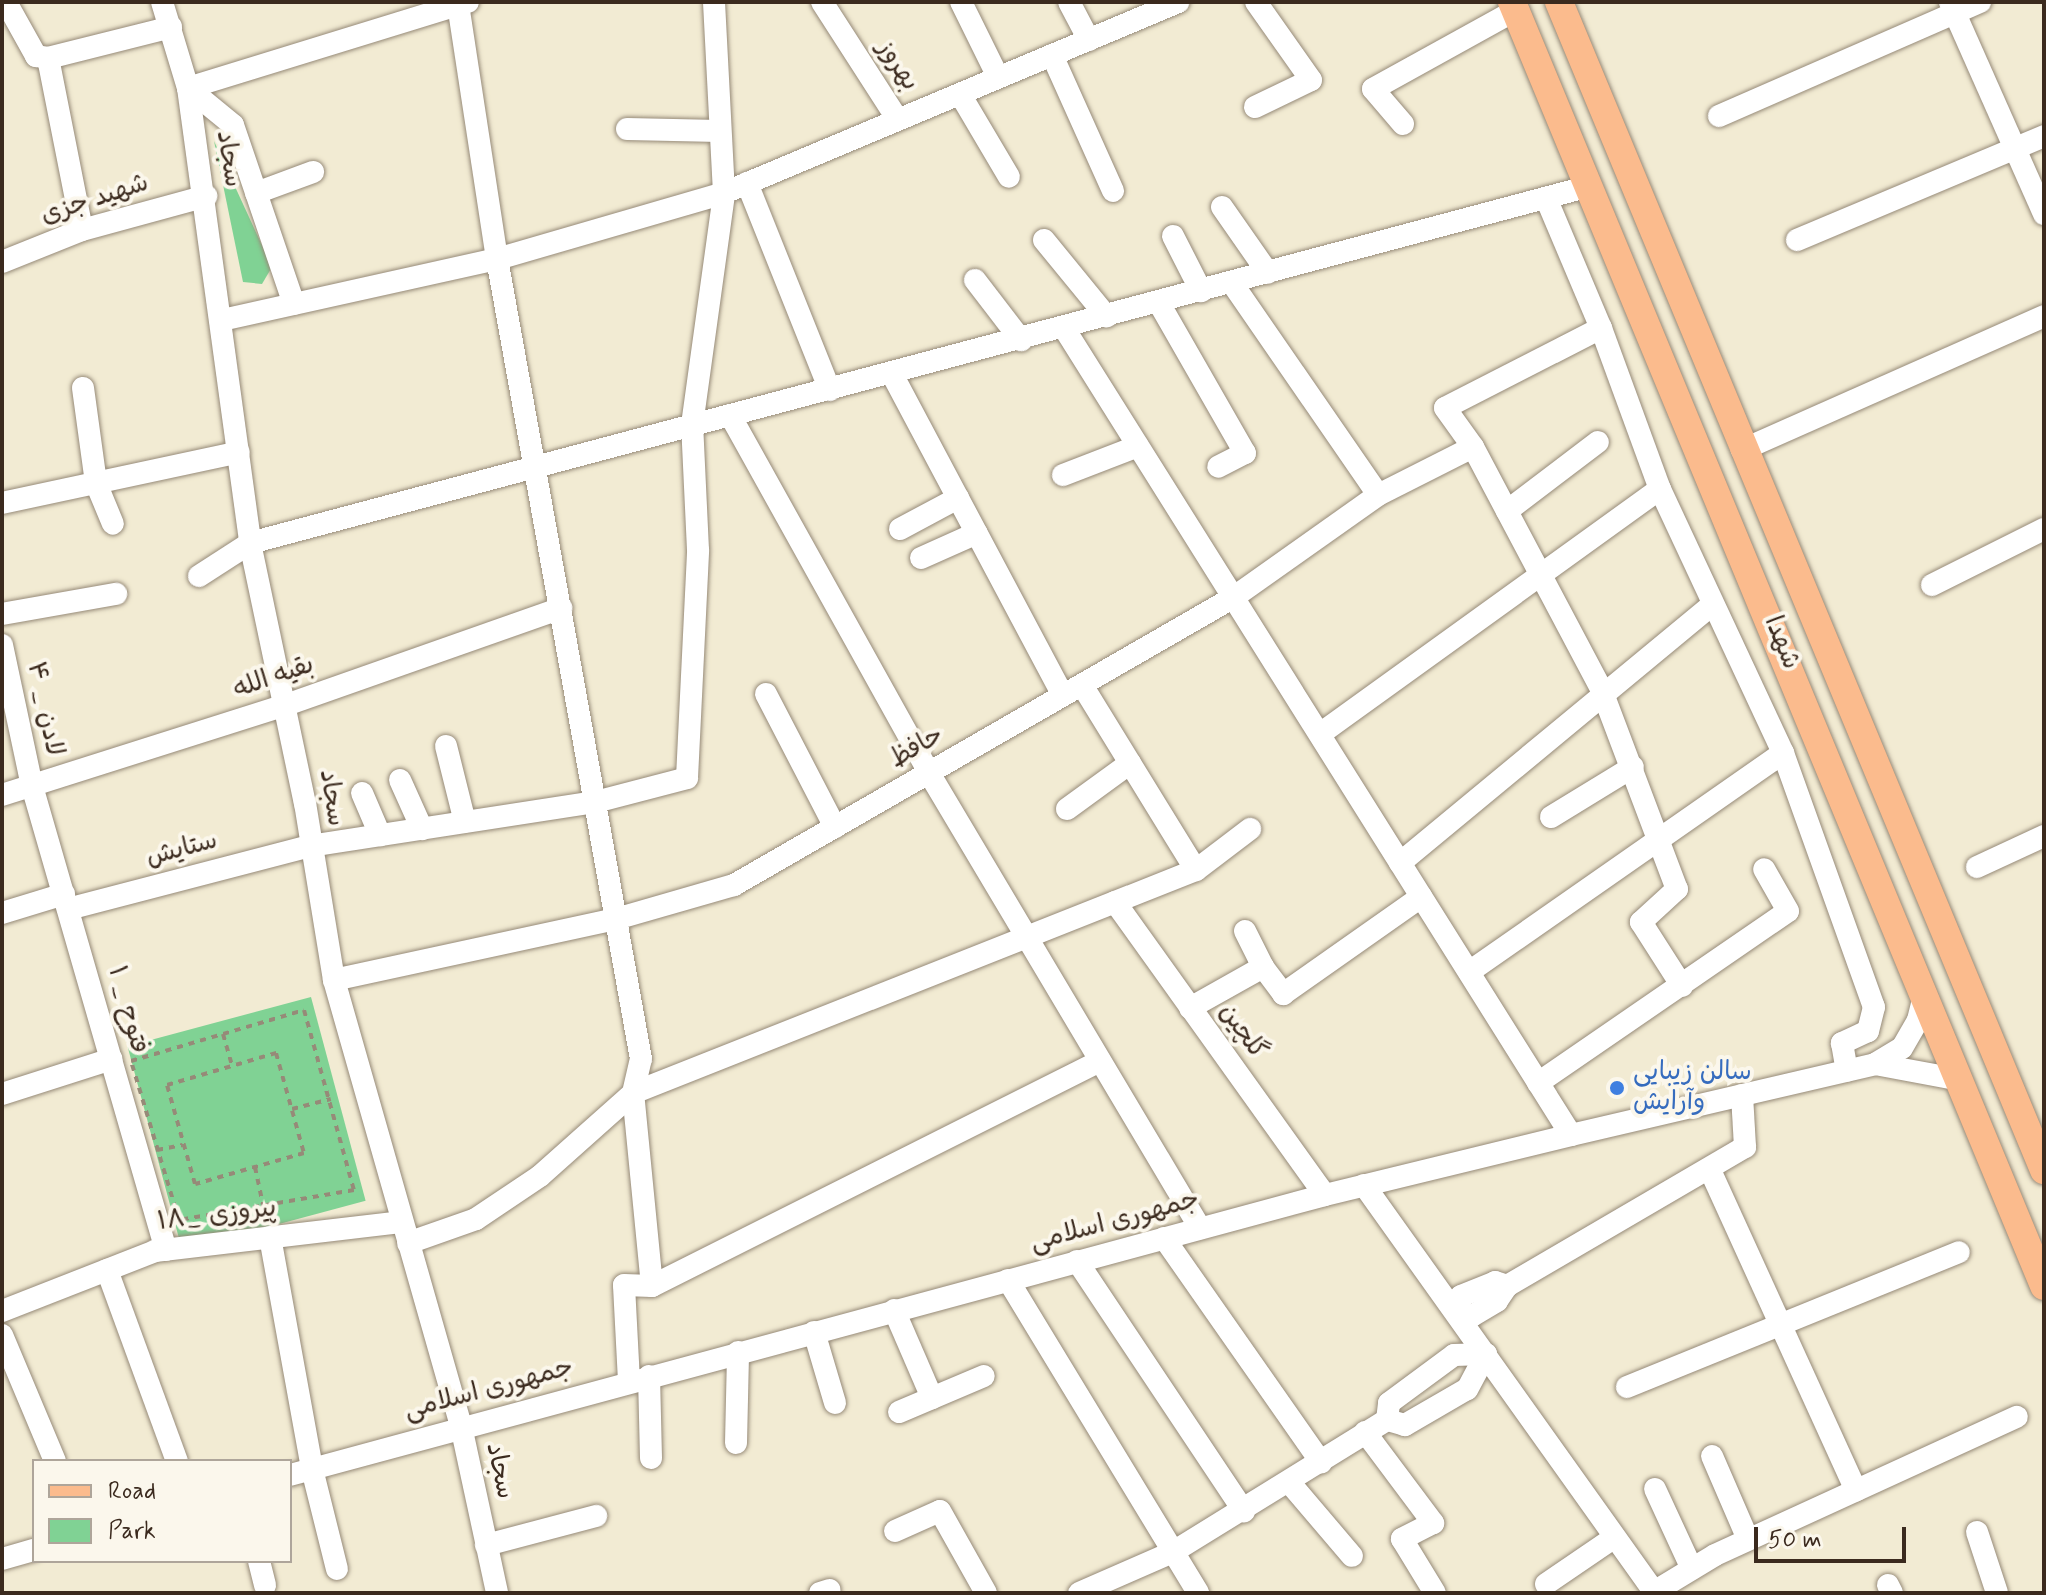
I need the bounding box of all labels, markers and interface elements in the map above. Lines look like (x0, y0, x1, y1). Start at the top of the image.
street label: بهروز (869, 35, 925, 97)
street label: سجاد (208, 128, 248, 190)
street label: شهید جزی (37, 168, 153, 232)
street label: شهدا (1756, 612, 1806, 674)
street label: بقیه الله (230, 650, 318, 706)
street label: لادن _ ۴ (19, 659, 69, 759)
street label: حافظ (884, 720, 950, 776)
street label: سجاد (311, 767, 351, 829)
street label: ستایش (143, 826, 221, 874)
street label: فتوح _ ۱ (100, 963, 154, 1057)
street label: گلچین (1211, 998, 1273, 1066)
place label: سالن زیبایی وآرایش (1633, 1057, 1752, 1118)
marker: سالن زیبایی وآرایش (1608, 1079, 1626, 1097)
street label: جمهوری اسلامی (1027, 1184, 1203, 1260)
street label: پیروزی _۱۸ (156, 1193, 278, 1239)
street label: جمهوری اسلامی (401, 1352, 577, 1428)
street label: سجاد (478, 1440, 520, 1502)
legend (32, 1459, 292, 1563)
text: Road (108, 1476, 156, 1507)
scale bar (1758, 1511, 1910, 1561)
text: Park (108, 1516, 156, 1547)
text: 50 m (1768, 1525, 1822, 1556)

